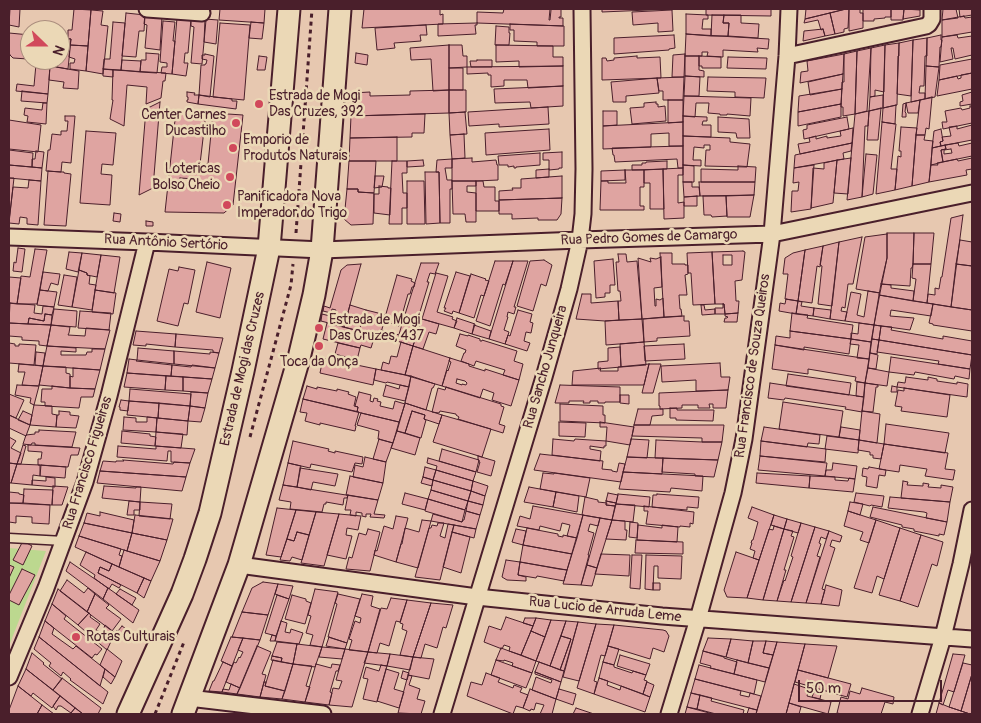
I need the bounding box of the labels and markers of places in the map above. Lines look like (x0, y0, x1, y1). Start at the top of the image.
place label: Estrada de Mogi Das Cruzes, 392 (269, 88, 363, 120)
marker: Estrada de Mogi Das Cruzes, 392 (253, 98, 265, 110)
place label: Center Carnes Ducastilho (141, 107, 226, 140)
marker: Center Carnes Ducastilho (230, 117, 242, 129)
place label: Emporio de Produtos Naturais (243, 132, 348, 164)
marker: Emporio de Produtos Naturais (227, 142, 239, 154)
place label: Lotericas Bolso Cheio (152, 161, 220, 193)
marker: Lotericas Bolso Cheio (224, 171, 236, 183)
place label: Panificadora Nova Imperador do Trigo (237, 189, 347, 222)
marker: Panificadora Nova Imperador do Trigo (221, 199, 233, 211)
place label: Estrada de Mogi Das Cruzes, 437 (329, 312, 424, 344)
marker: Estrada de Mogi Das Cruzes, 437 (313, 322, 325, 334)
marker: Toca da Onça (313, 340, 325, 352)
place label: Toca da Onça (280, 354, 358, 370)
place label: Rotas Culturais (86, 629, 175, 645)
marker: Rotas Culturais (70, 631, 82, 643)

